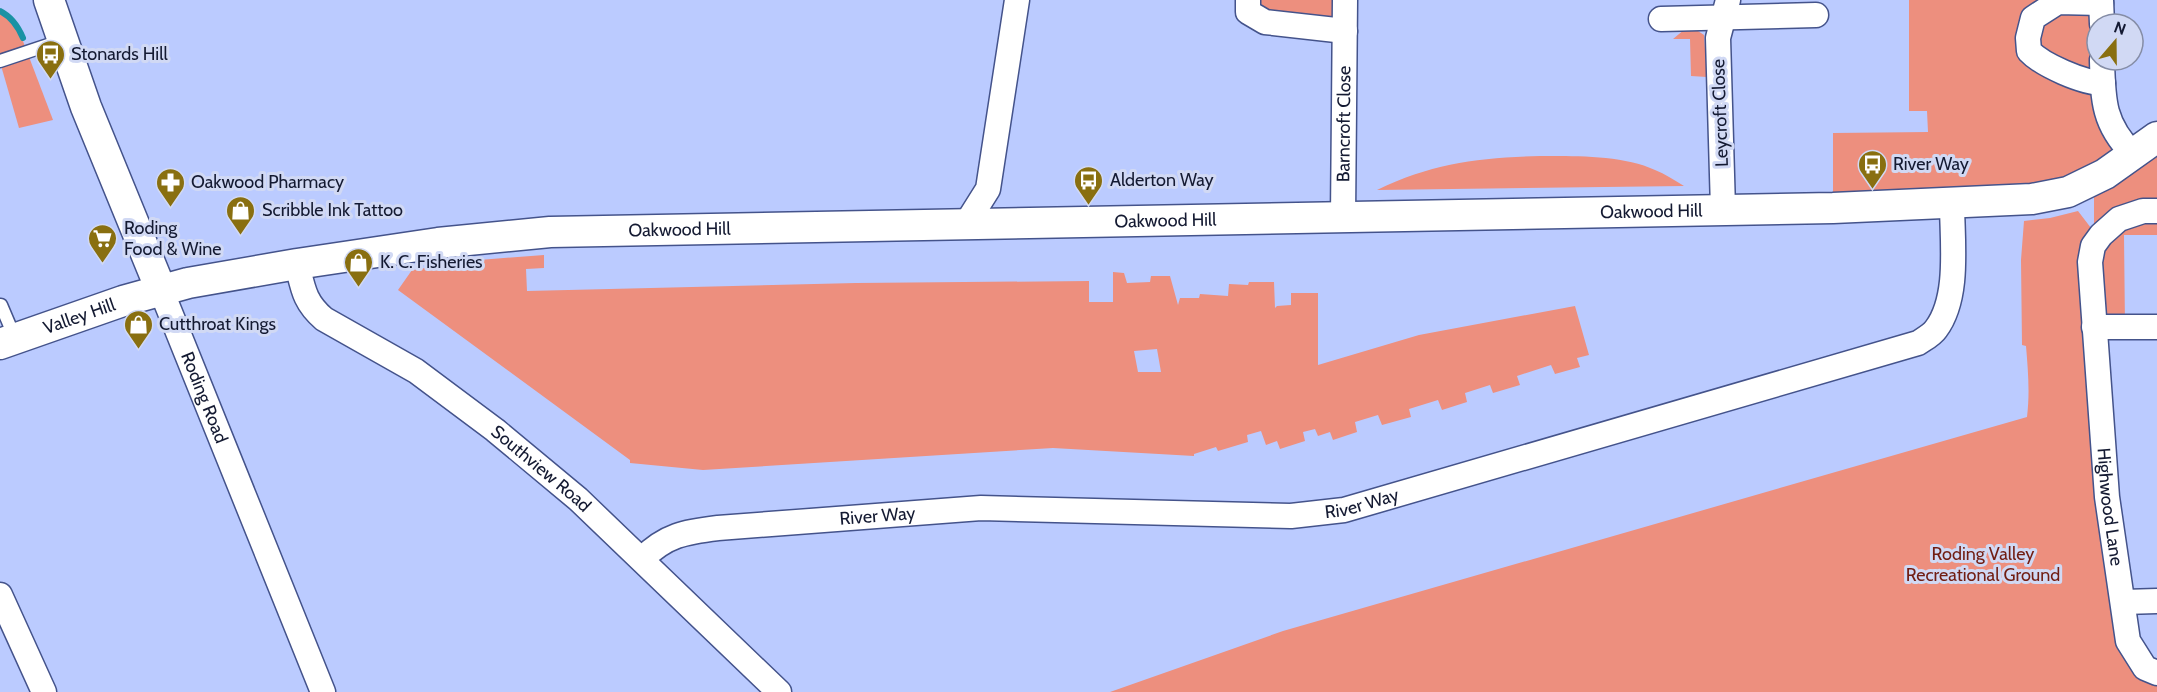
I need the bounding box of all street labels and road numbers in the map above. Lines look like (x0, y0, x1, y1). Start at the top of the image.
street label: Leycroft Close (1707, 59, 1733, 167)
street label: Barncroft Close (1332, 66, 1355, 182)
street label: Oakwood Hill (1600, 199, 1703, 223)
street label: Oakwood Hill (1114, 209, 1217, 232)
street label: Oakwood Hill (628, 218, 732, 242)
street label: Valley Hill (41, 293, 119, 339)
street label: Roding Road (176, 349, 233, 446)
street label: Southview Road (487, 420, 596, 517)
street label: Highwood Lane (2092, 447, 2128, 567)
street label: River Way (1324, 484, 1401, 523)
street label: River Way (839, 502, 916, 530)

